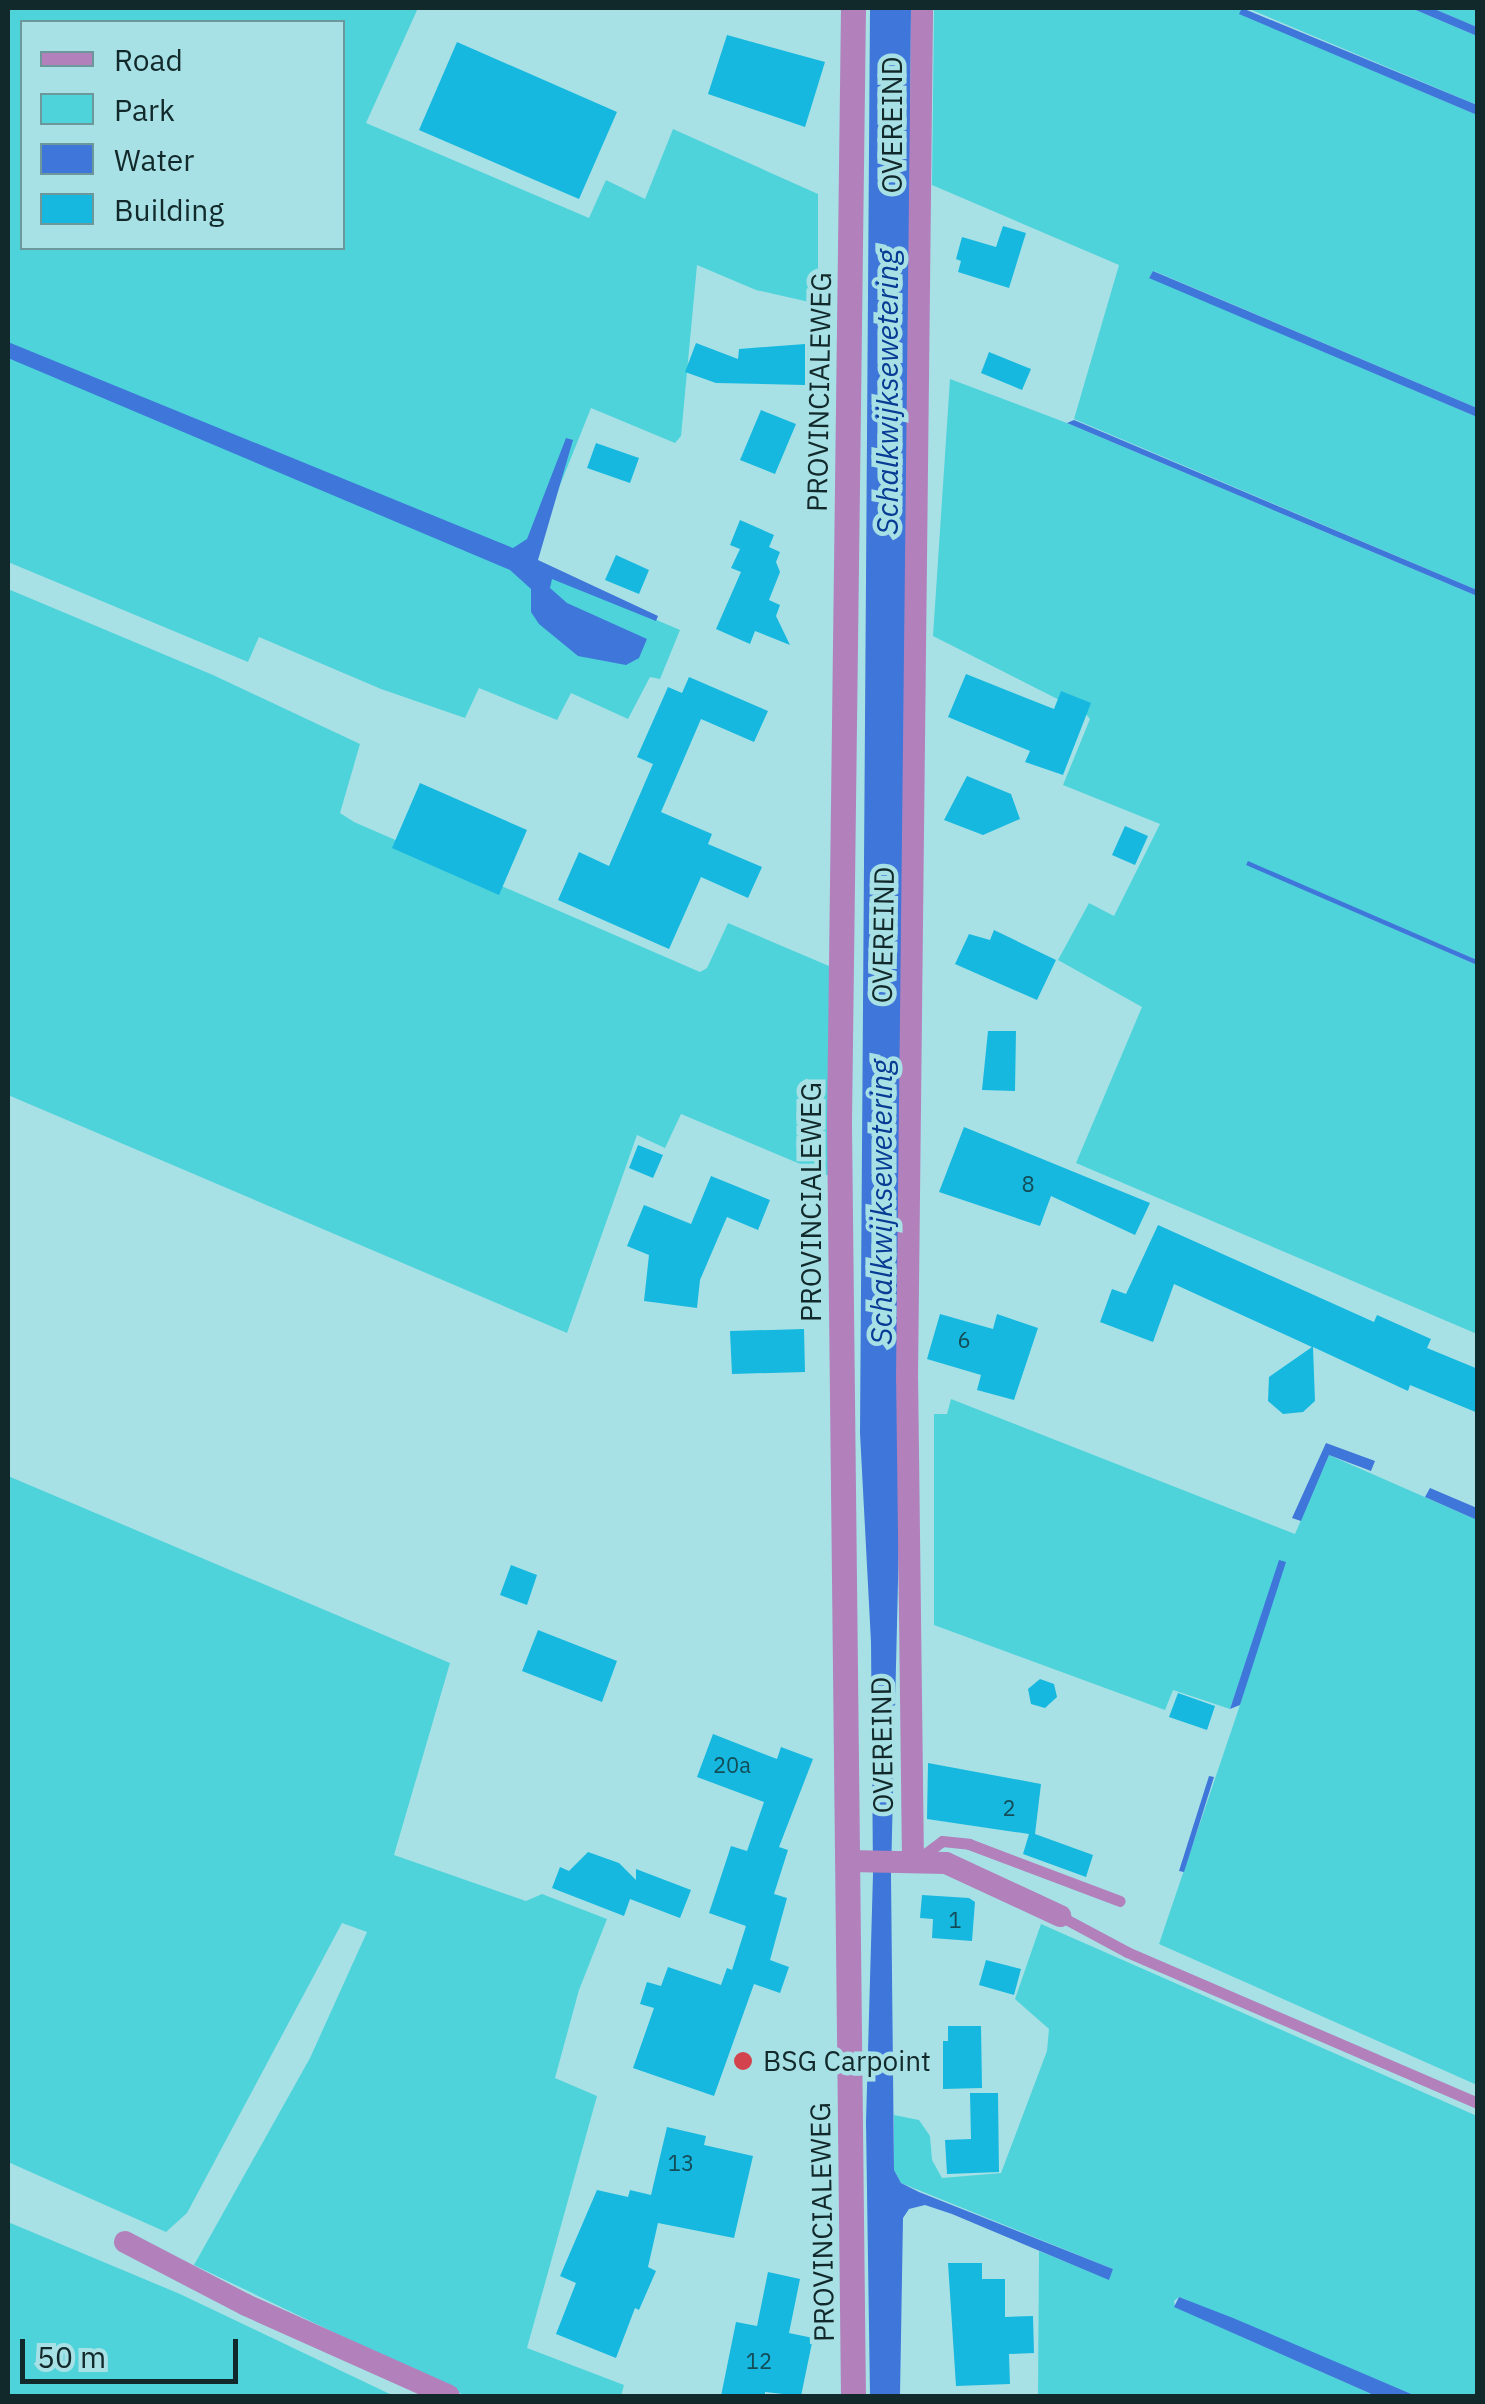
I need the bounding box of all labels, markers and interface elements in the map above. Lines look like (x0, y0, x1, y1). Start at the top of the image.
legend (20, 20, 345, 250)
text: Road (114, 40, 183, 79)
street label: OVEREIND (875, 57, 909, 193)
text: Park (114, 90, 175, 129)
text: Water (114, 140, 194, 179)
text: Building (114, 190, 224, 229)
water label: Schalkwijksewetering (869, 249, 905, 535)
street label: PROVINCIALEWEG (800, 272, 838, 512)
street label: OVEREIND (865, 866, 901, 1004)
water label: Schalkwijksewetering (863, 1059, 899, 1345)
street label: PROVINCIALEWEG (794, 1082, 828, 1322)
house number: 8 (1021, 1171, 1035, 1197)
house number: 6 (957, 1327, 971, 1353)
street label: OVEREIND (864, 1676, 900, 1814)
house number: 20a (713, 1752, 751, 1778)
house number: 2 (1002, 1795, 1016, 1821)
house number: 1 (948, 1907, 962, 1933)
place label: BSG Carpoint (763, 2044, 931, 2078)
marker: BSG Carpoint (732, 2050, 754, 2072)
street label: PROVINCIALEWEG (803, 2102, 841, 2342)
house number: 13 (668, 2150, 694, 2176)
scale bar (25, 2319, 242, 2381)
text: 50 m (37, 2337, 106, 2376)
house number: 12 (746, 2348, 772, 2374)

